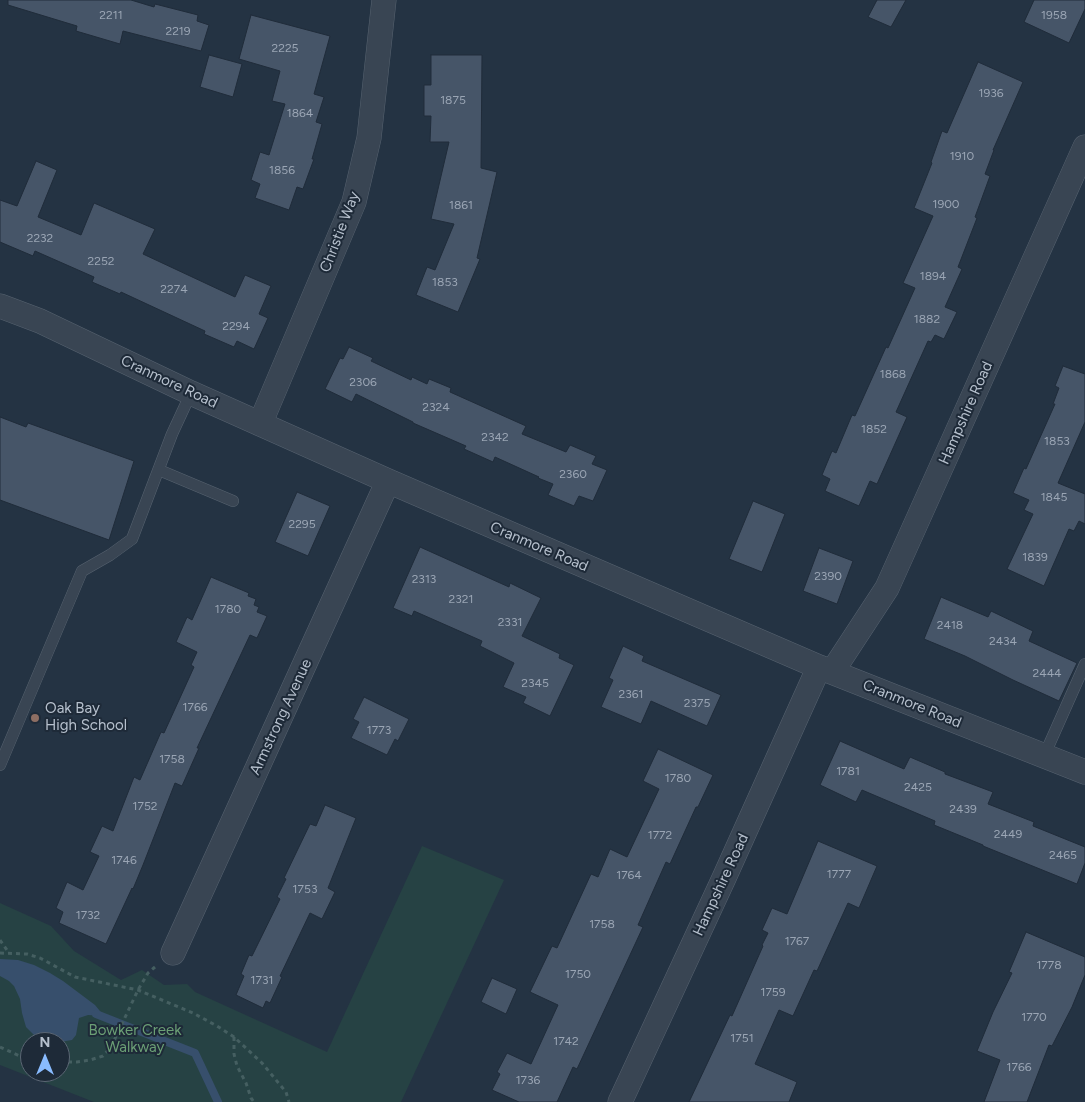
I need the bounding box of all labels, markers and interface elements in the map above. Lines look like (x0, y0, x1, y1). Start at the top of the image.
house number: 2211 (99, 8, 123, 22)
house number: 1958 (1041, 8, 1067, 22)
house number: 2219 (165, 24, 191, 38)
house number: 2225 (271, 41, 299, 55)
house number: 1936 (978, 86, 1004, 100)
house number: 1875 (440, 93, 466, 107)
house number: 1864 (287, 106, 313, 120)
house number: 1910 (950, 149, 974, 163)
house number: 1856 (269, 163, 295, 177)
street label: Christie Way (316, 189, 364, 275)
house number: 1900 (932, 197, 960, 211)
house number: 1861 (449, 198, 473, 212)
house number: 2232 (27, 231, 53, 245)
house number: 2252 (87, 254, 115, 268)
house number: 1894 (920, 269, 946, 283)
house number: 1853 (432, 275, 458, 289)
house number: 2274 (160, 282, 188, 296)
house number: 1882 (914, 312, 940, 326)
house number: 2294 (222, 319, 250, 333)
street label: Cranmore Road (118, 352, 220, 412)
street label: Hampshire Road (935, 359, 997, 467)
house number: 1868 (880, 367, 906, 381)
house number: 2306 (349, 375, 377, 389)
house number: 2324 (422, 400, 450, 414)
house number: 1852 (861, 422, 887, 436)
house number: 2342 (481, 430, 509, 444)
house number: 1853 (1044, 434, 1070, 448)
house number: 2360 (559, 467, 587, 481)
house number: 1845 (1041, 490, 1067, 504)
house number: 2295 (288, 517, 316, 531)
street label: Cranmore Road (487, 518, 591, 576)
house number: 1839 (1022, 550, 1048, 564)
house number: 2390 (814, 569, 842, 583)
house number: 2313 (412, 572, 436, 586)
house number: 2321 (449, 592, 473, 606)
house number: 1780 (215, 602, 241, 616)
house number: 2331 (498, 615, 522, 629)
house number: 2418 (937, 618, 963, 632)
house number: 2434 (989, 634, 1017, 648)
street label: Armstrong Avenue (246, 656, 316, 778)
house number: 2444 (1032, 666, 1062, 680)
house number: 2345 (521, 676, 549, 690)
street label: Cranmore Road (860, 676, 964, 732)
house number: 2361 (619, 687, 643, 701)
house number: 2375 (684, 696, 710, 710)
place label: Oak Bay High School (45, 700, 127, 735)
house number: 1766 (183, 700, 207, 714)
marker: Oak Bay High School (29, 712, 41, 724)
house number: 1773 (367, 723, 391, 737)
house number: 1758 (159, 752, 185, 766)
house number: 1781 (836, 764, 860, 778)
house number: 1780 (665, 771, 691, 785)
house number: 2425 (904, 780, 932, 794)
house number: 1752 (132, 799, 158, 813)
house number: 2439 (949, 802, 977, 816)
house number: 2449 (994, 827, 1022, 841)
house number: 1772 (648, 828, 672, 842)
street label: Hampshire Road (689, 831, 753, 939)
house number: 2465 (1049, 848, 1077, 862)
house number: 1746 (111, 853, 137, 867)
house number: 1777 (827, 867, 851, 881)
house number: 1764 (616, 868, 642, 882)
house number: 1753 (293, 882, 317, 896)
house number: 1732 (76, 908, 100, 922)
house number: 1758 (589, 917, 615, 931)
house number: 1767 (785, 934, 809, 948)
house number: 1778 (1036, 958, 1062, 972)
house number: 1750 (565, 967, 591, 981)
house number: 1731 (251, 973, 273, 987)
house number: 1759 (760, 985, 786, 999)
house number: 1770 (1021, 1010, 1047, 1024)
park label: Bowker Creek Walkway (88, 1022, 182, 1057)
house number: 1751 (730, 1031, 754, 1045)
north arrow (20, 1032, 70, 1082)
text: N (40, 1034, 50, 1051)
house number: 1742 (553, 1034, 579, 1048)
house number: 1766 (1007, 1060, 1031, 1074)
house number: 1736 (516, 1073, 540, 1087)

